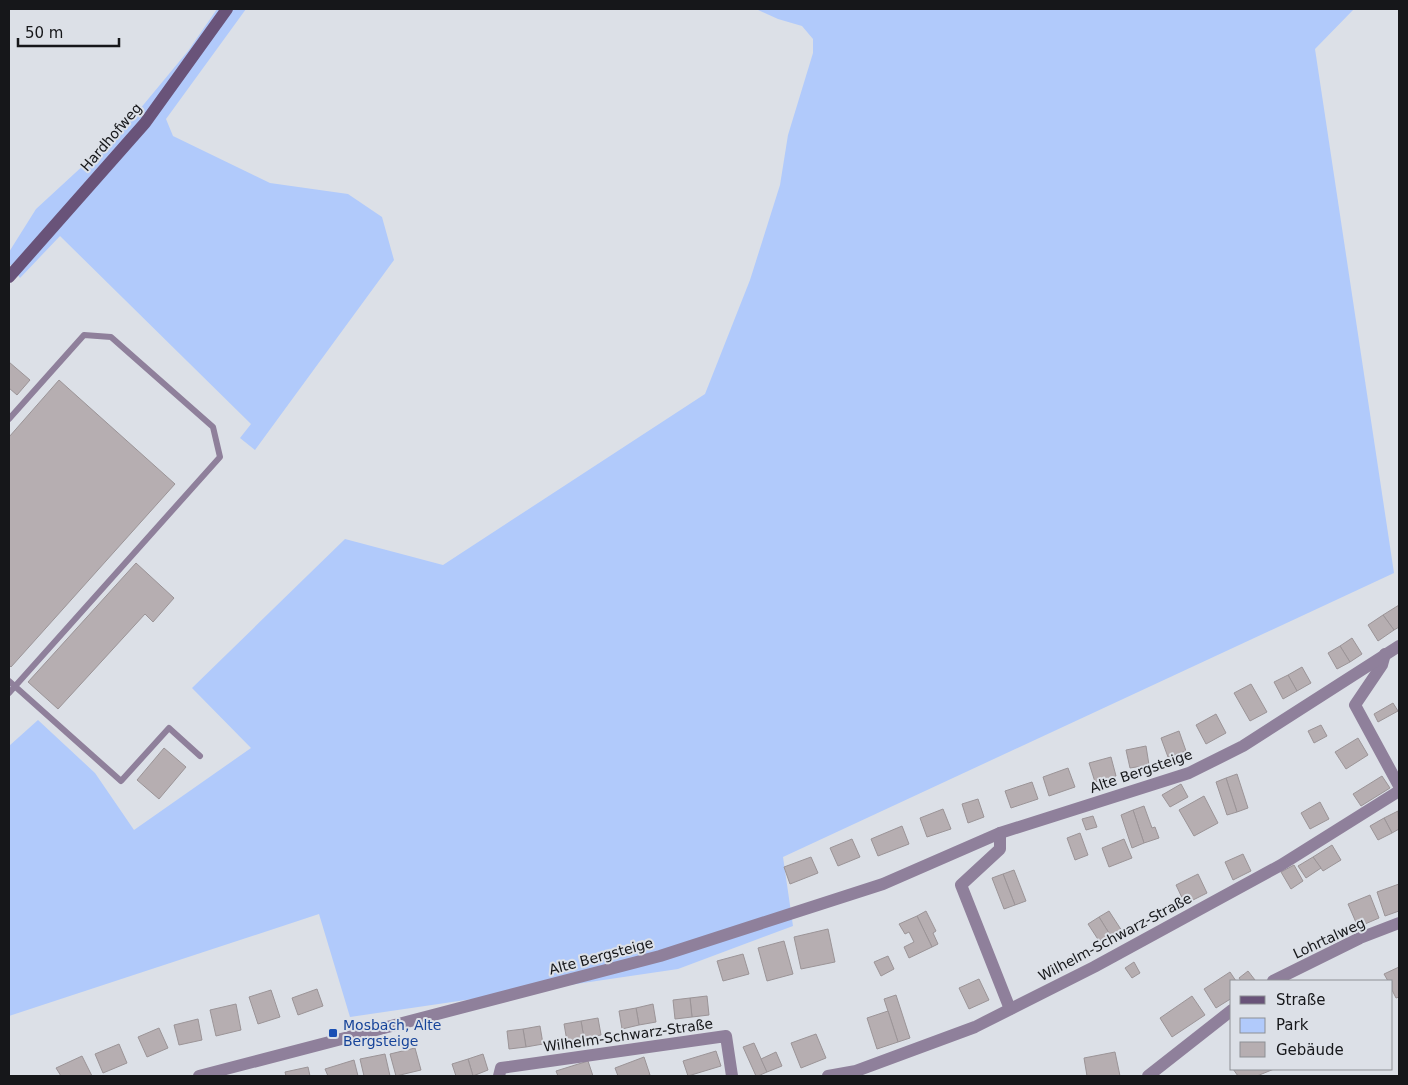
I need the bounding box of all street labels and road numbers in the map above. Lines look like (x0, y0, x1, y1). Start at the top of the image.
street label: Hardhofweg (77, 100, 145, 174)
street label: Alte Bergsteige (1088, 746, 1194, 796)
street label: Wilhelm-Schwarz-Straße (1036, 890, 1194, 984)
street label: Lohrtalweg (1290, 914, 1368, 962)
street label: Alte Bergsteige (547, 934, 655, 978)
street label: Wilhelm-Schwarz-Straße (542, 1015, 714, 1055)

